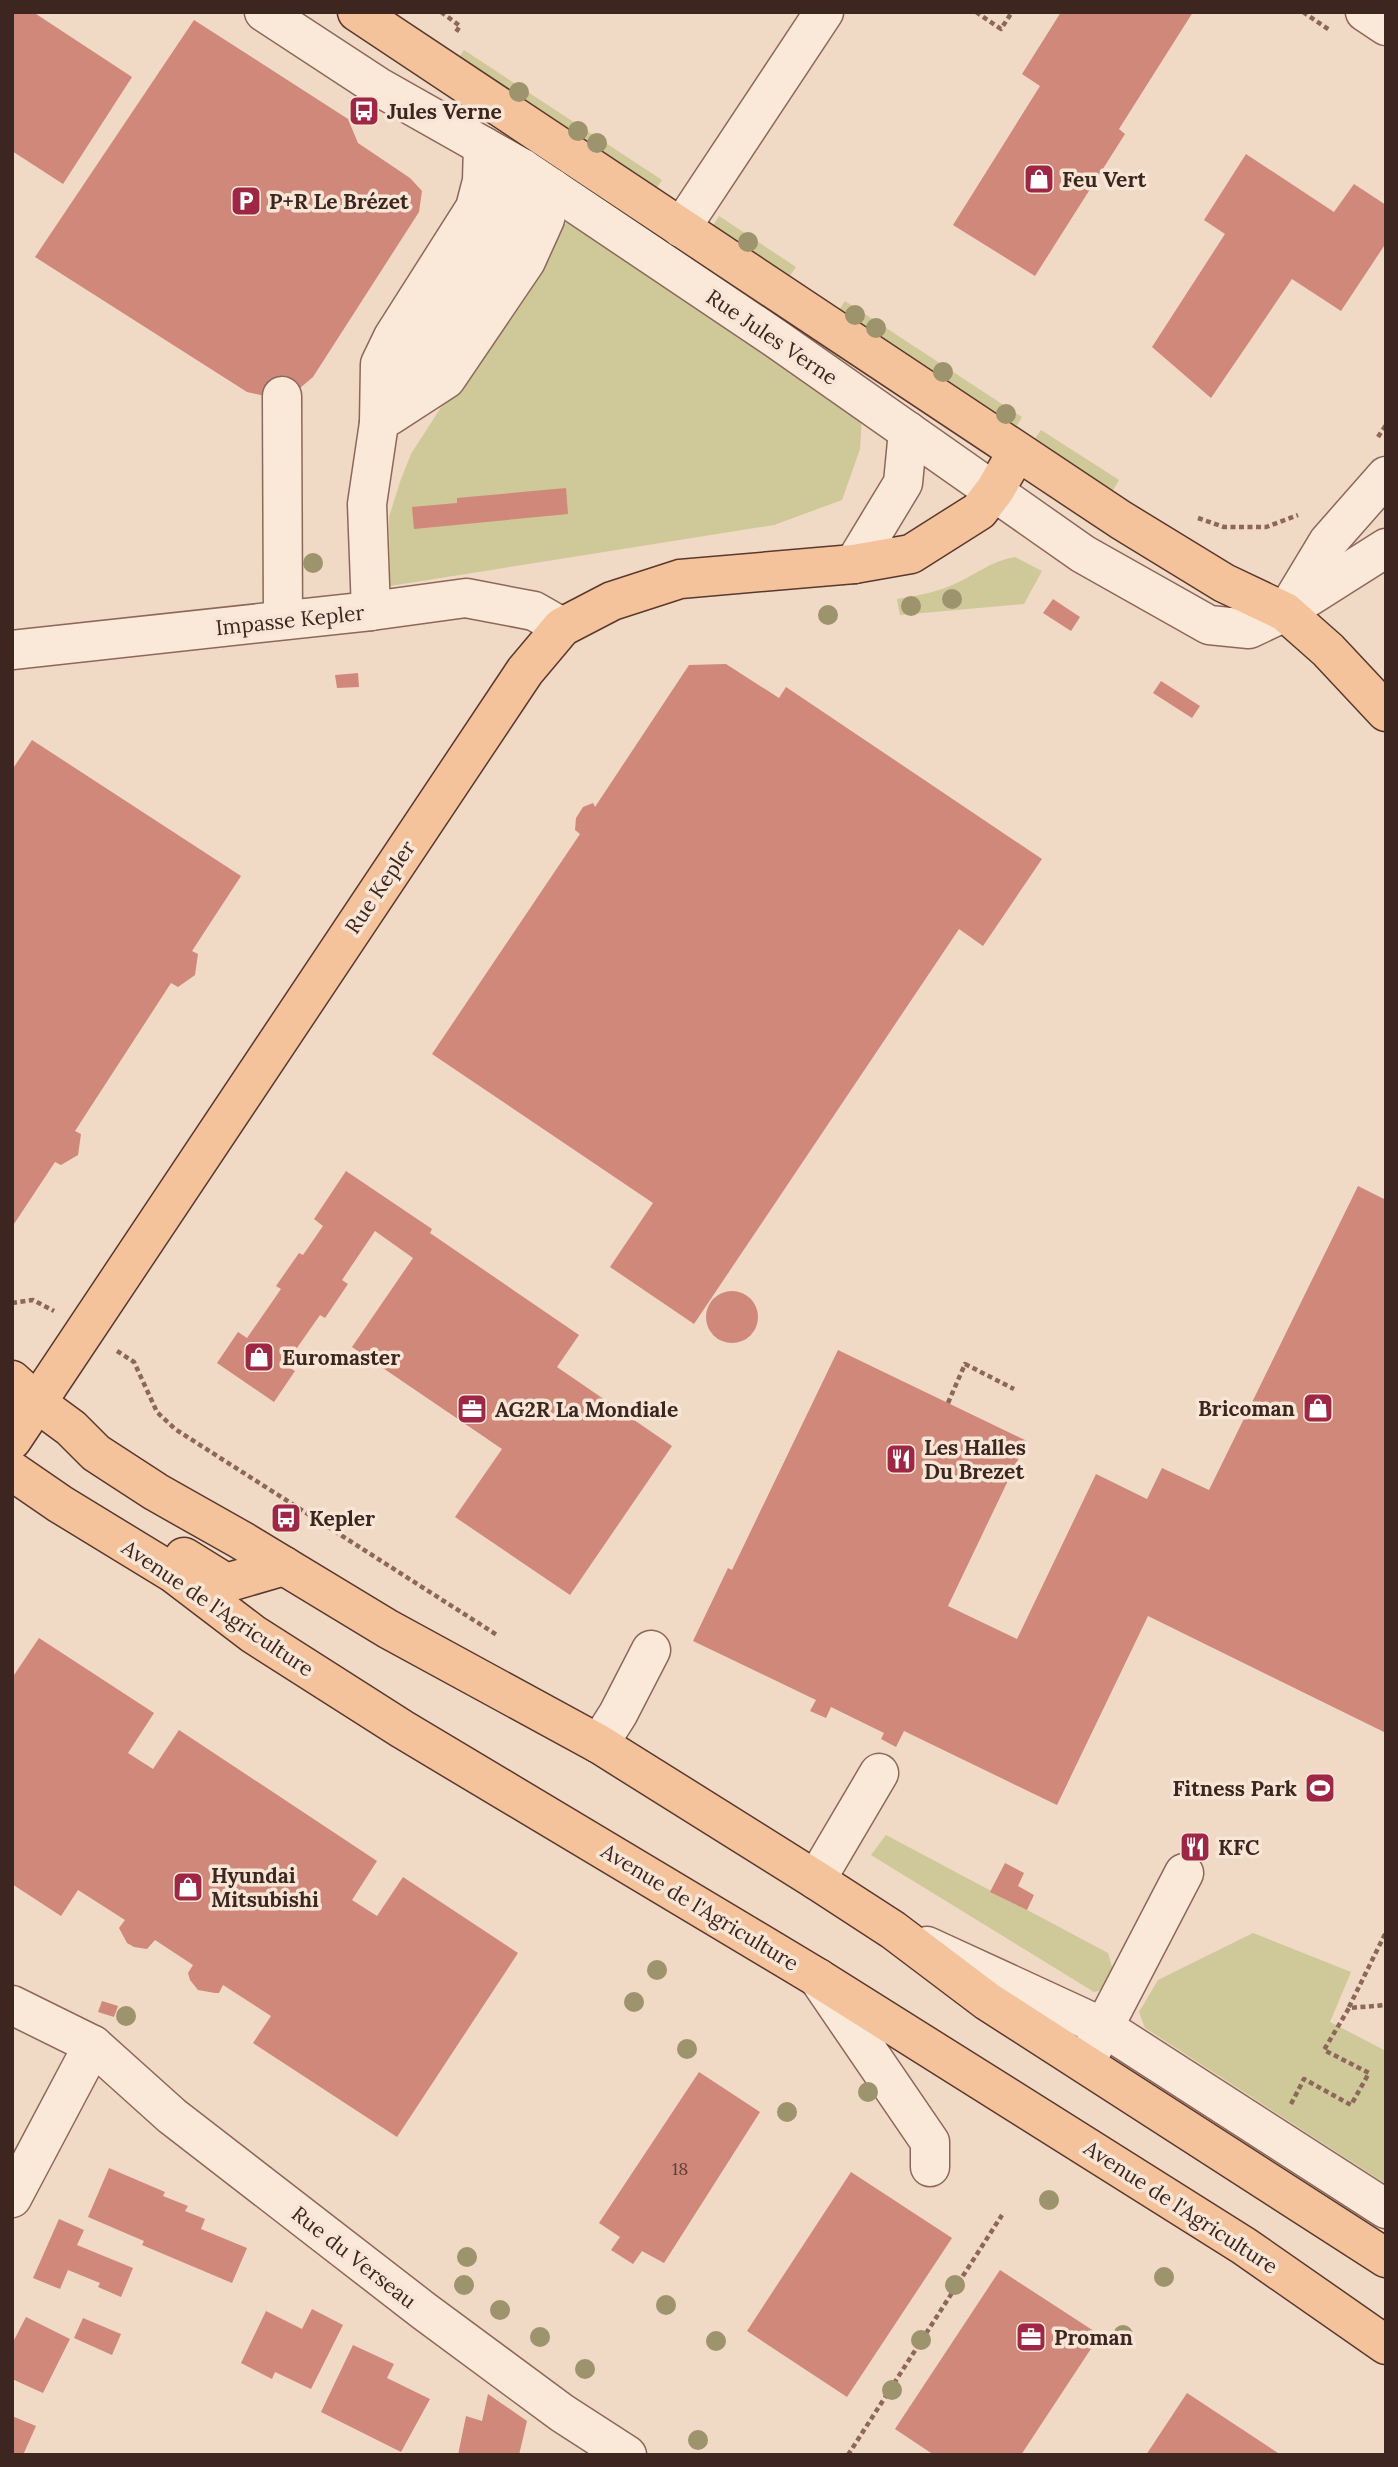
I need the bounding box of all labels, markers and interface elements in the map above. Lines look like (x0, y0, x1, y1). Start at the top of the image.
bus stop icon: Jules Verne (347, 94, 381, 128)
place label: Jules Verne (387, 98, 502, 125)
shop icon: Feu Vert (1022, 162, 1056, 196)
place label: Feu Vert (1062, 166, 1146, 193)
parking icon: P+R Le Brézet (229, 184, 263, 218)
place label: P+R Le Brézet (269, 188, 409, 215)
street label: Rue Jules Verne (701, 283, 843, 391)
street label: Impasse Kepler (214, 599, 366, 641)
street label: Rue Kepler (339, 835, 421, 939)
shop icon: Euromaster (242, 1340, 276, 1374)
place label: Euromaster (282, 1344, 400, 1371)
shop icon: Bricoman (1301, 1391, 1335, 1425)
office icon: AG2R La Mondiale (455, 1392, 489, 1426)
place label: Bricoman (1198, 1395, 1295, 1422)
place label: AG2R La Mondiale (495, 1396, 678, 1423)
place label: Les Halles Du Brezet (924, 1434, 1026, 1485)
restaurant icon: Les Halles Du Brezet (884, 1442, 918, 1476)
bus stop icon: Kepler (269, 1501, 303, 1535)
place label: Kepler (309, 1505, 375, 1532)
street label: Avenue de l'Agriculture (116, 1533, 319, 1682)
sports icon: Fitness Park (1303, 1771, 1337, 1805)
place label: Fitness Park (1173, 1775, 1298, 1802)
restaurant icon: KFC (1178, 1830, 1212, 1864)
place label: KFC (1218, 1834, 1260, 1861)
street label: Avenue de l'Agriculture (596, 1837, 804, 1977)
place label: Hyundai Mitsubishi (211, 1862, 319, 1913)
shop icon: Hyundai Mitsubishi (171, 1870, 205, 1904)
street label: Avenue de l'Agriculture (1078, 2134, 1283, 2280)
house number: 18 (672, 2157, 688, 2180)
street label: Rue du Verseau (286, 2200, 422, 2314)
office icon: Proman (1014, 2320, 1048, 2354)
place label: Proman (1054, 2324, 1133, 2351)

